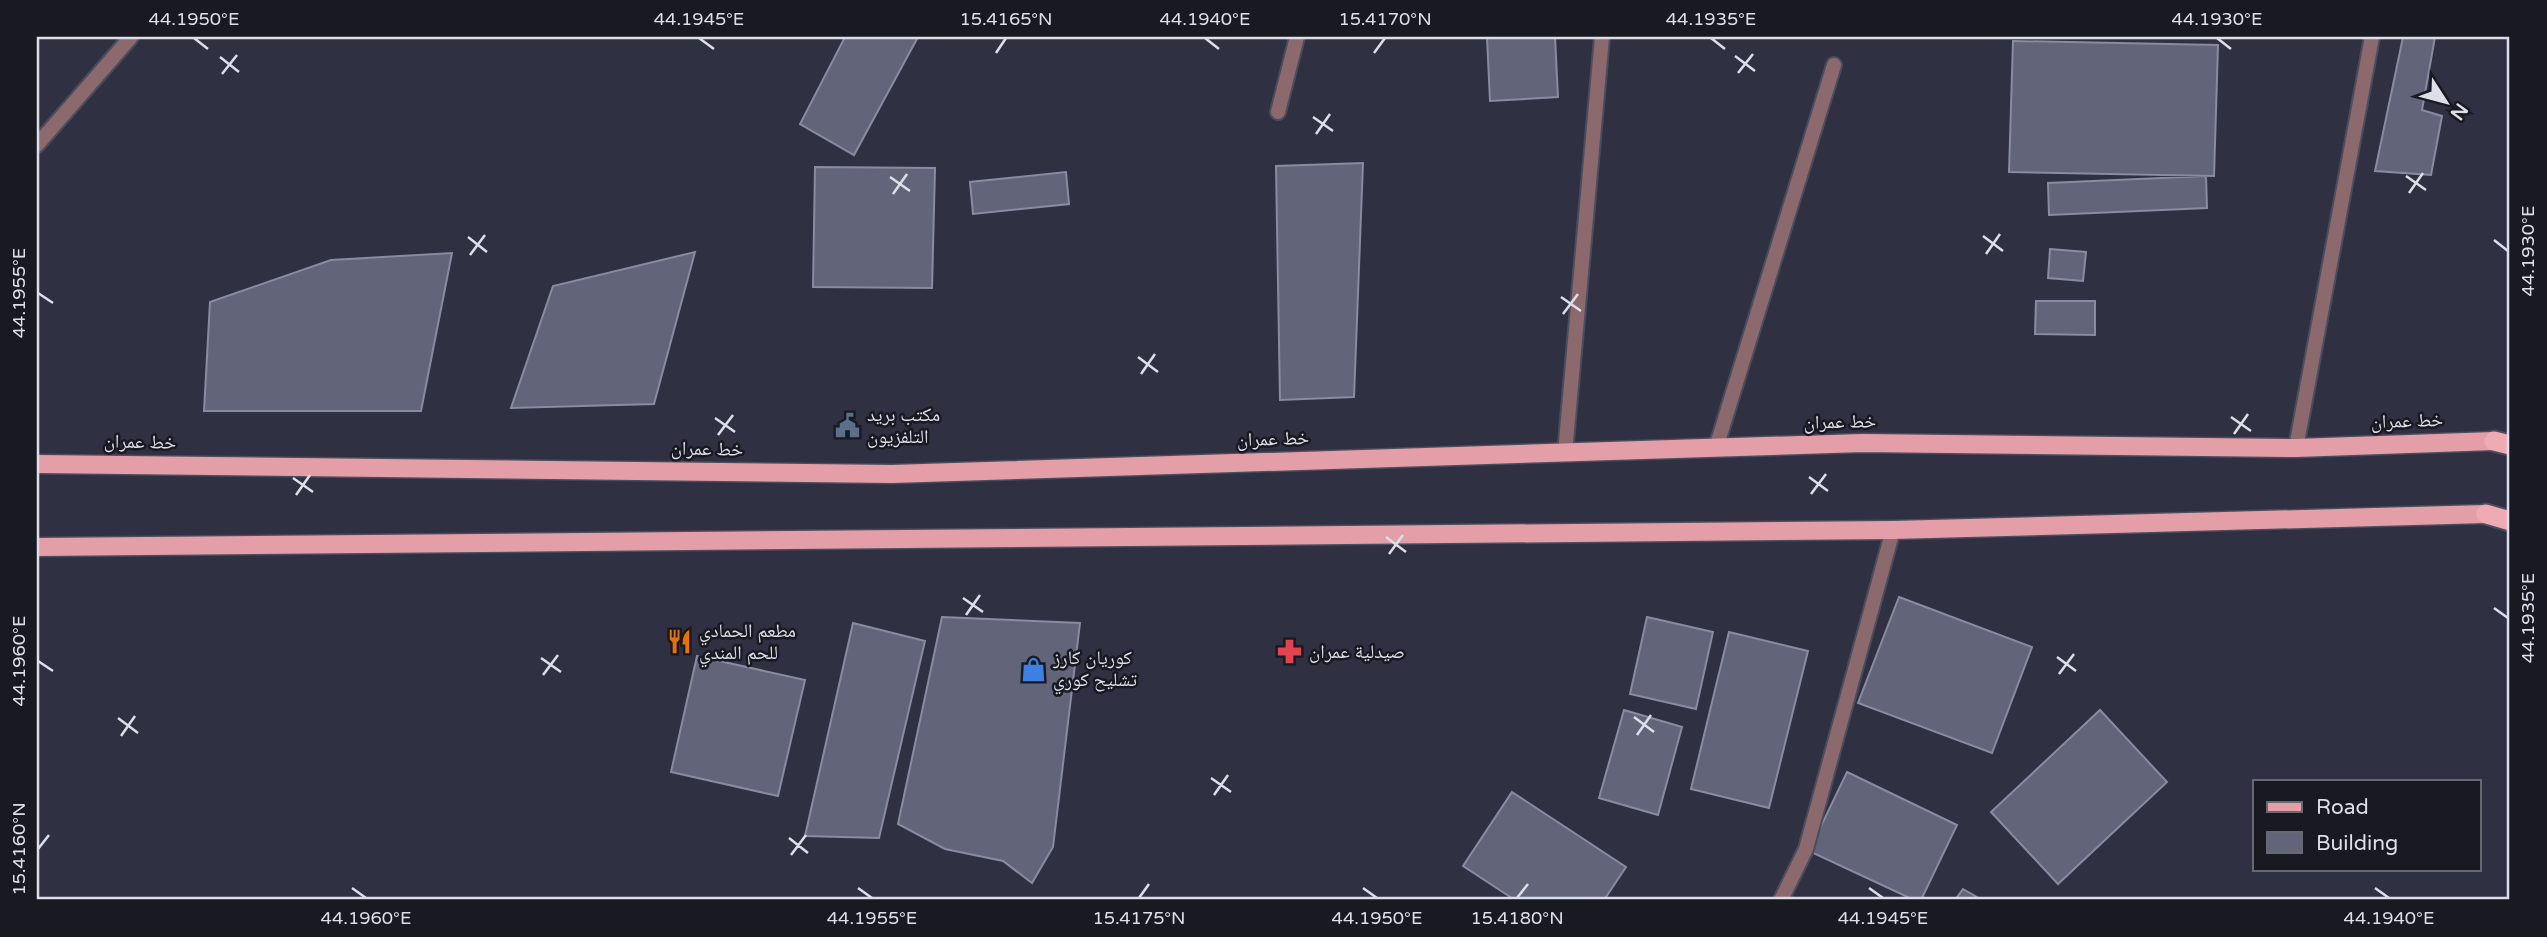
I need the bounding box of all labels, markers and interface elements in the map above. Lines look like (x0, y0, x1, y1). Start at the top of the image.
text: 44.1950°E (149, 8, 239, 30)
text: 44.1945°E (654, 8, 744, 30)
text: 15.4165°N (960, 8, 1052, 30)
text: 44.1940°E (1160, 8, 1250, 30)
text: 15.4170°N (1338, 8, 1432, 30)
text: 44.1935°E (1666, 8, 1756, 30)
text: 44.1930°E (2172, 8, 2262, 30)
north arrow (2410, 66, 2480, 136)
text: N (2446, 99, 2472, 124)
text: 44.1930°E (2517, 206, 2539, 296)
text: 44.1955°E (8, 248, 30, 338)
place label: مكتب بريد التلفزيون (867, 404, 940, 448)
street label: خط عمران (2370, 409, 2444, 433)
street label: خط عمران (1804, 410, 1876, 434)
public building icon: مكتب بريد التلفزيون (833, 412, 861, 440)
street label: خط عمران (1236, 427, 1310, 451)
street label: خط عمران (104, 430, 176, 454)
street label: خط عمران (671, 437, 743, 461)
text: 44.1935°E (2517, 573, 2539, 663)
text: 44.1960°E (8, 616, 30, 706)
place label: مطعم الحمادي للحم المندي (699, 620, 796, 668)
restaurant icon: مطعم الحمادي للحم المندي (665, 628, 693, 656)
pharmacy icon: صيدلية عمران (1275, 638, 1303, 666)
place label: صيدلية عمران (1309, 641, 1405, 663)
place label: كوريان كارز تشليح كوري (1052, 647, 1137, 695)
shop icon: كوريان كارز تشليح كوري (1019, 655, 1047, 683)
legend (2253, 780, 2480, 870)
text: Road (2316, 795, 2369, 820)
text: 15.4160°N (8, 802, 30, 896)
text: Building (2316, 831, 2398, 856)
text: 44.1960°E (321, 907, 411, 929)
text: 44.1955°E (827, 907, 917, 929)
text: 15.4175°N (1093, 907, 1185, 929)
text: 44.1950°E (1332, 907, 1422, 929)
text: 15.4180°N (1470, 907, 1564, 929)
text: 44.1945°E (1838, 907, 1928, 929)
text: 44.1940°E (2344, 907, 2434, 929)

